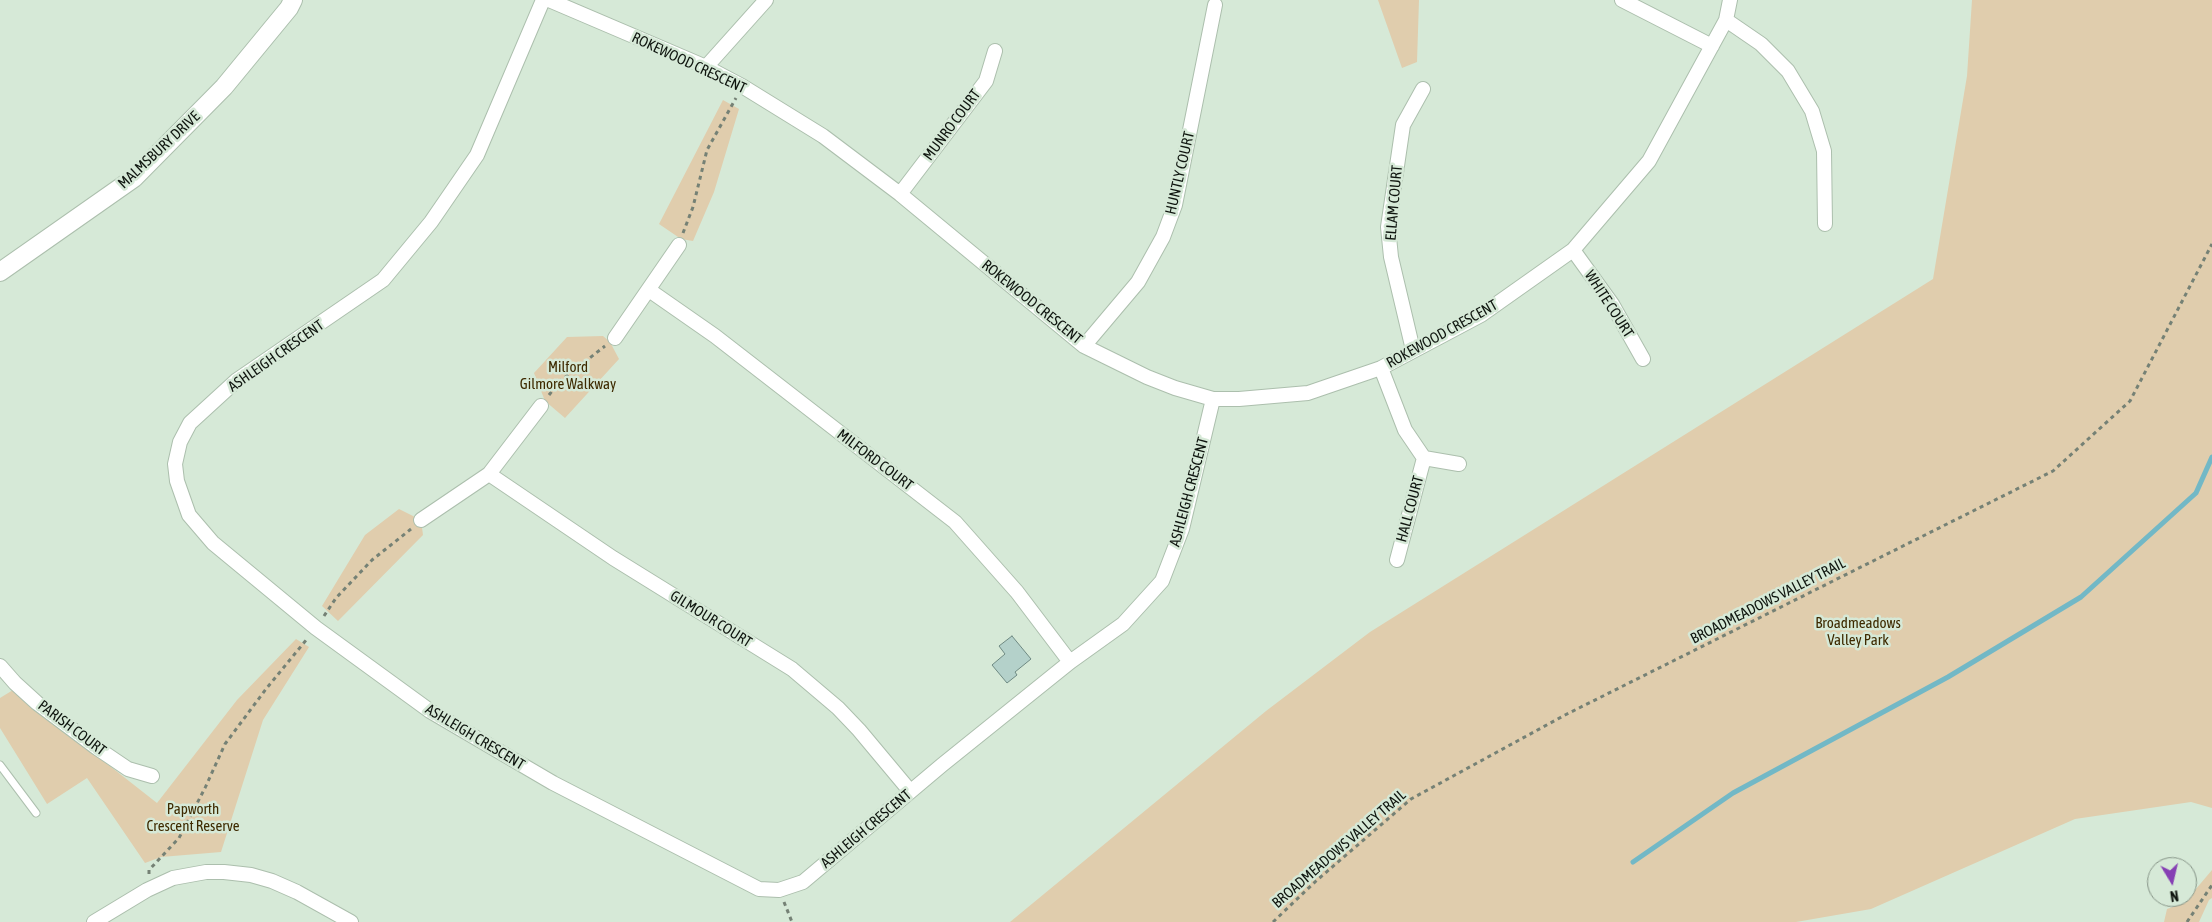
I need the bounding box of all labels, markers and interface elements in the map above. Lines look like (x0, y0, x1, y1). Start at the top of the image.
street label: ROKEWOOD CRESCENT (629, 29, 749, 97)
street label: MUNRO COURT (920, 86, 984, 164)
street label: MALMSBURY DRIVE (114, 108, 204, 192)
street label: HUNTLY COURT (1162, 130, 1198, 216)
street label: ELLAM COURT (1382, 165, 1406, 241)
street label: ROKEWOOD CRESCENT (978, 256, 1086, 348)
street label: WHITE COURT (1581, 267, 1637, 341)
street label: ROKEWOOD CRESCENT (1383, 296, 1501, 372)
street label: ASHLEIGH CRESCENT (225, 316, 327, 396)
park label: Milford Gilmore Walkway (520, 358, 616, 393)
street label: MILFORD COURT (833, 426, 917, 494)
street label: ASHLEIGH CRESCENT (1166, 435, 1212, 549)
street label: HALL COURT (1393, 474, 1427, 544)
street label: BROADMEADOWS VALLEY TRAIL (1688, 554, 1848, 648)
street label: GILMOUR COURT (667, 587, 755, 651)
park label: Broadmeadows Valley Park (1815, 614, 1901, 649)
street label: PARISH COURT (34, 697, 110, 759)
street label: ASHLEIGH CRESCENT (422, 700, 528, 774)
street label: ASHLEIGH CRESCENT (817, 786, 915, 872)
street label: BROADMEADOWS VALLEY TRAIL (1268, 786, 1410, 912)
park label: Papworth Crescent Reserve (147, 800, 239, 835)
north arrow (2147, 857, 2197, 907)
text: N (2169, 887, 2180, 904)

